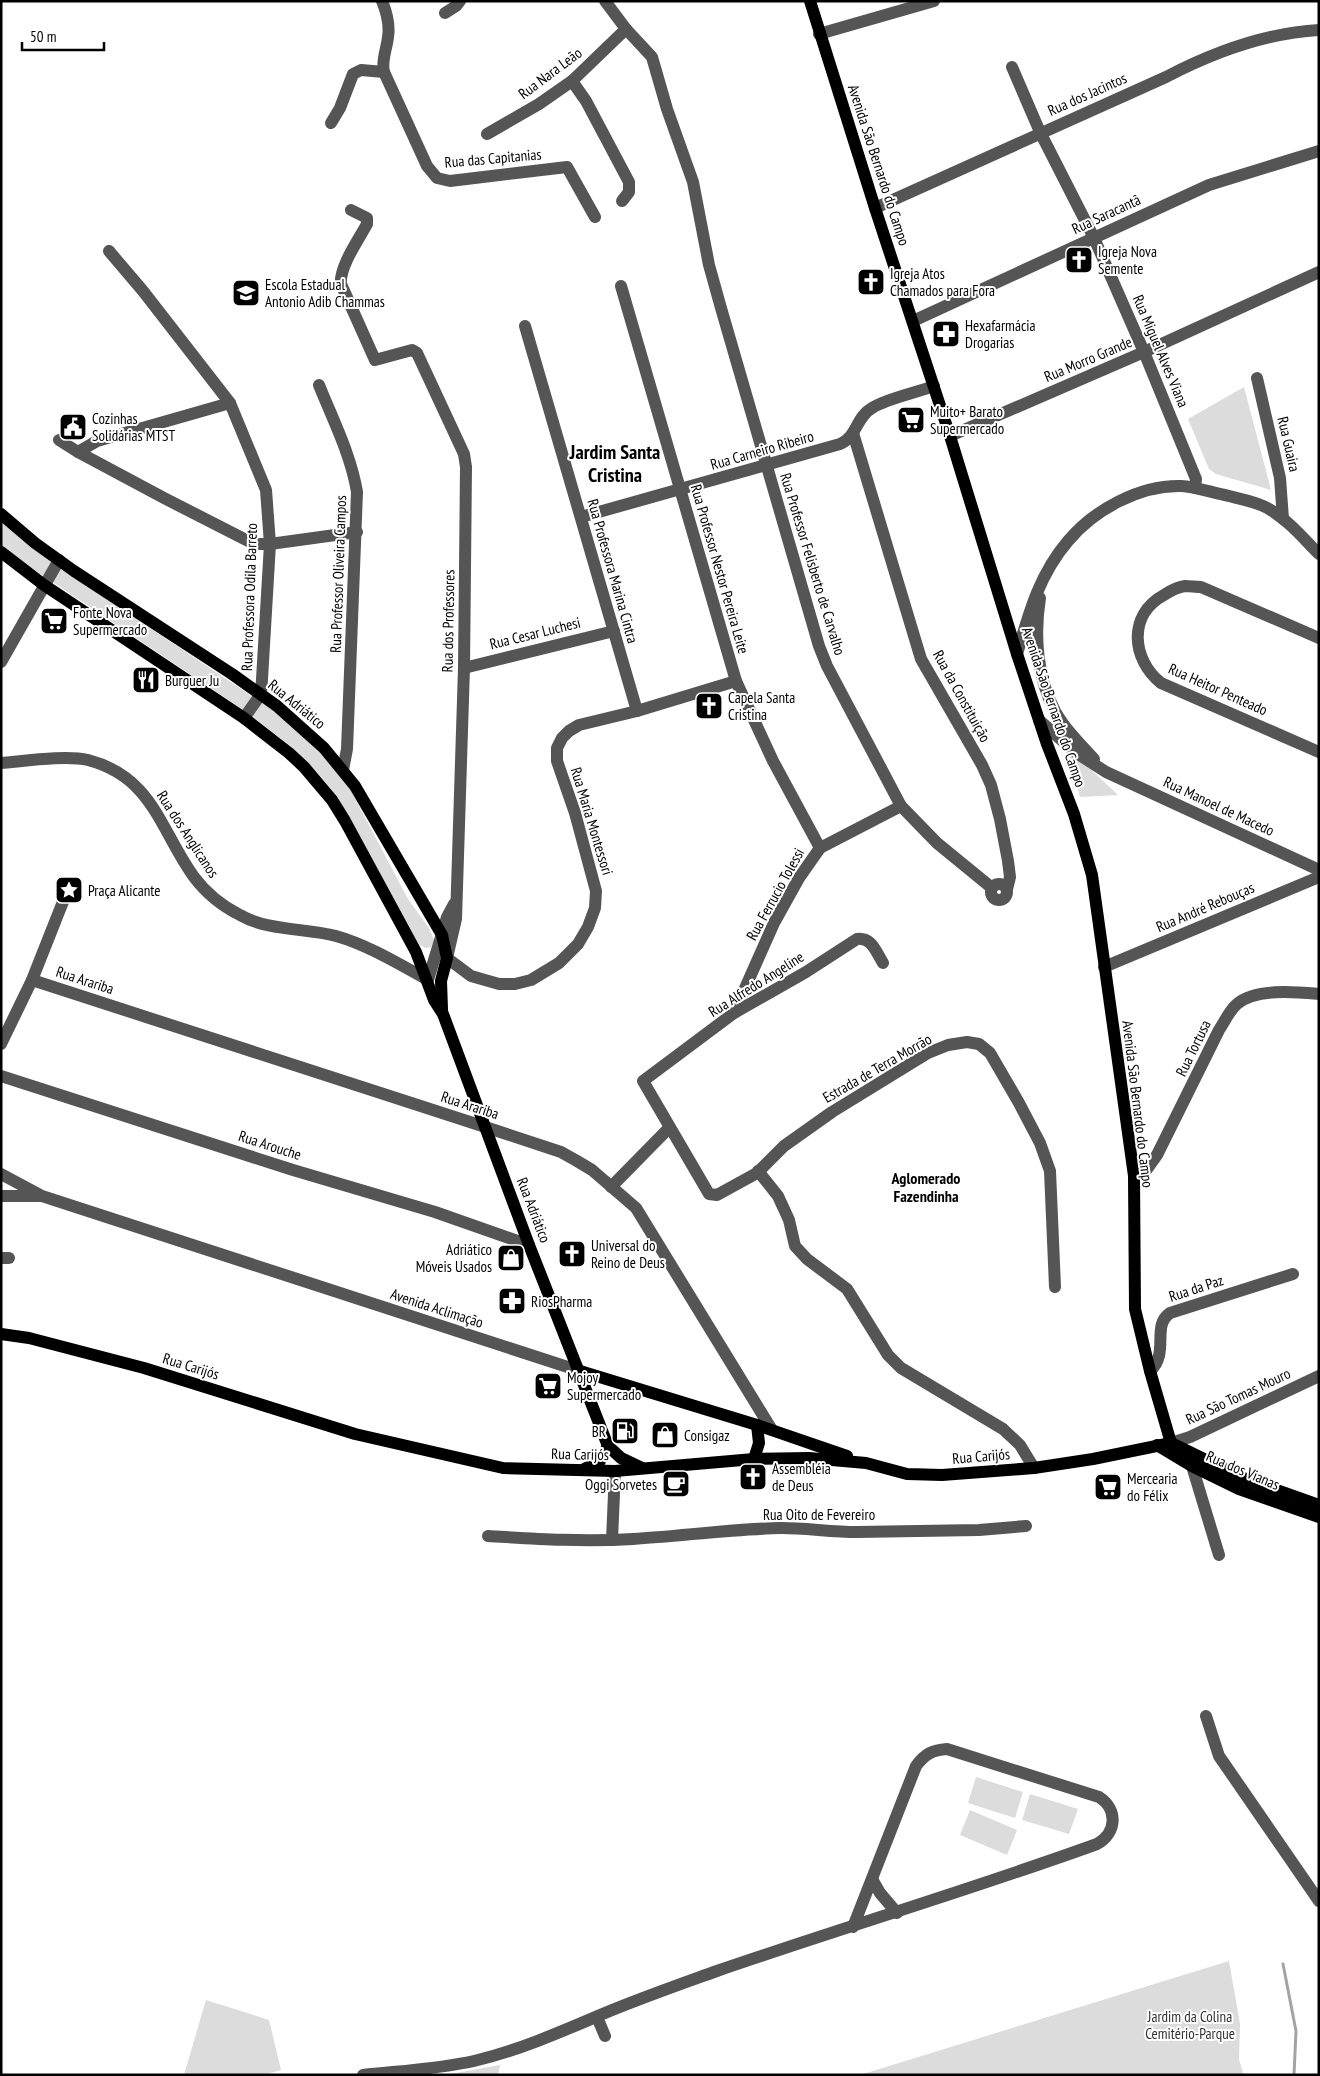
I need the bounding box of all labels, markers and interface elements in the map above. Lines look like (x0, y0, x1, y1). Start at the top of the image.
scale bar (22, 20, 105, 52)
text: 50 m (30, 27, 56, 46)
street label: Rua Nara Leão (515, 43, 585, 103)
street label: Rua dos Jacintos (1045, 68, 1129, 120)
street label: Avenida São Bernardo do Campo (844, 82, 914, 248)
street label: Rua das Capitanias (444, 144, 542, 172)
street label: Rua Saracantã (1069, 190, 1143, 238)
place label: Igreja Nova Semente (1098, 242, 1157, 278)
church icon: Igreja Nova Semente (1064, 245, 1094, 275)
place label: Igreja Atos Chamados para Fora (890, 264, 995, 300)
church icon: Igreja Atos Chamados para Fora (856, 267, 886, 297)
place label: Escola Estadual Antonio Adib Chammas (265, 275, 385, 311)
school or university icon: Escola Estadual Antonio Adib Chammas (231, 278, 261, 308)
street label: Rua Miguel Alves Viana (1129, 292, 1193, 410)
place label: Hexafarmácia Drogarias (965, 316, 1035, 352)
pharmacy icon: Hexafarmácia Drogarias (931, 319, 961, 349)
street label: Rua Morro Grande (1041, 332, 1135, 386)
place label: Muito+ Barato Supermercado (930, 402, 1004, 438)
supermarket icon: Muito+ Barato Supermercado (896, 405, 926, 435)
place label: Cozinhas Solidárias MTST (92, 409, 175, 445)
public building icon: Cozinhas Solidárias MTST (58, 412, 88, 442)
street label: Rua Guaira (1273, 415, 1305, 473)
street label: Rua Carneiro Ribeiro (708, 426, 816, 474)
district label: Jardim Santa Cristina (569, 439, 660, 488)
street label: Rua Professor Felisberto de Carvalho (776, 471, 850, 657)
street label: Rua Professor Nestor Pereira Leite (687, 482, 753, 656)
street label: Rua Professor Oliveira Campos (326, 495, 350, 653)
street label: Rua Professora Marina Cintra (583, 497, 643, 645)
street label: Rua Professora Odila Barreto (237, 523, 261, 671)
street label: Rua dos Professores (438, 569, 458, 673)
place label: Fonte Nova Supermercado (73, 603, 147, 639)
supermarket icon: Fonte Nova Supermercado (39, 606, 69, 636)
street label: Rua Cesar Luchesi (488, 613, 582, 653)
street label: Avenida São Bernardo do Campo (1018, 624, 1090, 790)
street label: Rua da Constituição (929, 647, 995, 745)
street label: Rua Heitor Penteado (1166, 659, 1270, 719)
restaurant icon: Burguer Ju (131, 665, 161, 695)
place label: Burguer Ju (165, 671, 219, 690)
street label: Rua Adriático (264, 675, 330, 733)
place label: Capela Santa Cristina (728, 688, 795, 724)
church icon: Capela Santa Cristina (694, 691, 724, 721)
street label: Rua Maria Montessori (567, 765, 617, 877)
street label: Rua Manoel de Macedo (1161, 772, 1277, 840)
street label: Rua dos Anglicanos (153, 787, 223, 881)
street label: Rua Ferrucio Tolessi (742, 845, 808, 943)
place icon: Praça Alicante (54, 875, 84, 905)
street label: Rua André Rebouças (1153, 878, 1257, 936)
place label: Praça Alicante (88, 881, 161, 900)
street label: Rua Alfredo Angeline (705, 947, 807, 1021)
street label: Rua Arariba (54, 962, 116, 998)
street label: Rua Tortusa (1171, 1017, 1215, 1079)
street label: Avenida São Bernardo do Campo (1118, 1019, 1158, 1189)
street label: Estrada de Terra Morrão (819, 1029, 935, 1107)
street label: Rua Arariba (439, 1087, 501, 1123)
street label: Rua Arouche (236, 1126, 304, 1164)
district label: Aglomerado Fazendinha (891, 1168, 960, 1206)
street label: Rua Adriático (513, 1175, 555, 1245)
place label: Universal do Reino de Deus (591, 1236, 665, 1272)
church icon: Universal do Reino de Deus (557, 1239, 587, 1269)
place label: Adriático Móveis Usados (416, 1240, 492, 1276)
shop icon: Adriático Móveis Usados (496, 1243, 526, 1273)
street label: Rua da Paz (1166, 1270, 1226, 1306)
street label: Avenida Aclimação (388, 1284, 486, 1332)
pharmacy icon: RiosPharma (497, 1286, 527, 1316)
place label: RiosPharma (531, 1292, 592, 1311)
street label: Rua Carijós (161, 1348, 221, 1384)
street label: Rua São Tomas Mouro (1183, 1363, 1293, 1429)
place label: Mojoy Supermercado (567, 1368, 641, 1404)
supermarket icon: Mojoy Supermercado (533, 1371, 563, 1401)
fuel station icon: BR (610, 1416, 640, 1446)
shop icon: Consigaz (650, 1420, 680, 1450)
place label: BR (592, 1422, 606, 1441)
place label: Consigaz (684, 1426, 730, 1445)
street label: Rua Carijós (551, 1444, 609, 1464)
street label: Rua Carijós (951, 1444, 1011, 1468)
street label: Rua dos Vianas (1204, 1446, 1282, 1494)
place label: Assembléia de Deus (772, 1459, 831, 1495)
church icon: Assembléia de Deus (738, 1462, 768, 1492)
cafe icon: Oggi Sorvetes (661, 1469, 691, 1499)
place label: Mercearia do Félix (1127, 1469, 1178, 1505)
supermarket icon: Mercearia do Félix (1093, 1472, 1123, 1502)
place label: Oggi Sorvetes (585, 1475, 657, 1494)
street label: Rua Oito de Fevereiro (763, 1505, 875, 1524)
park label: Jardim da Colina Cemitério-Parque (1145, 2007, 1235, 2043)

